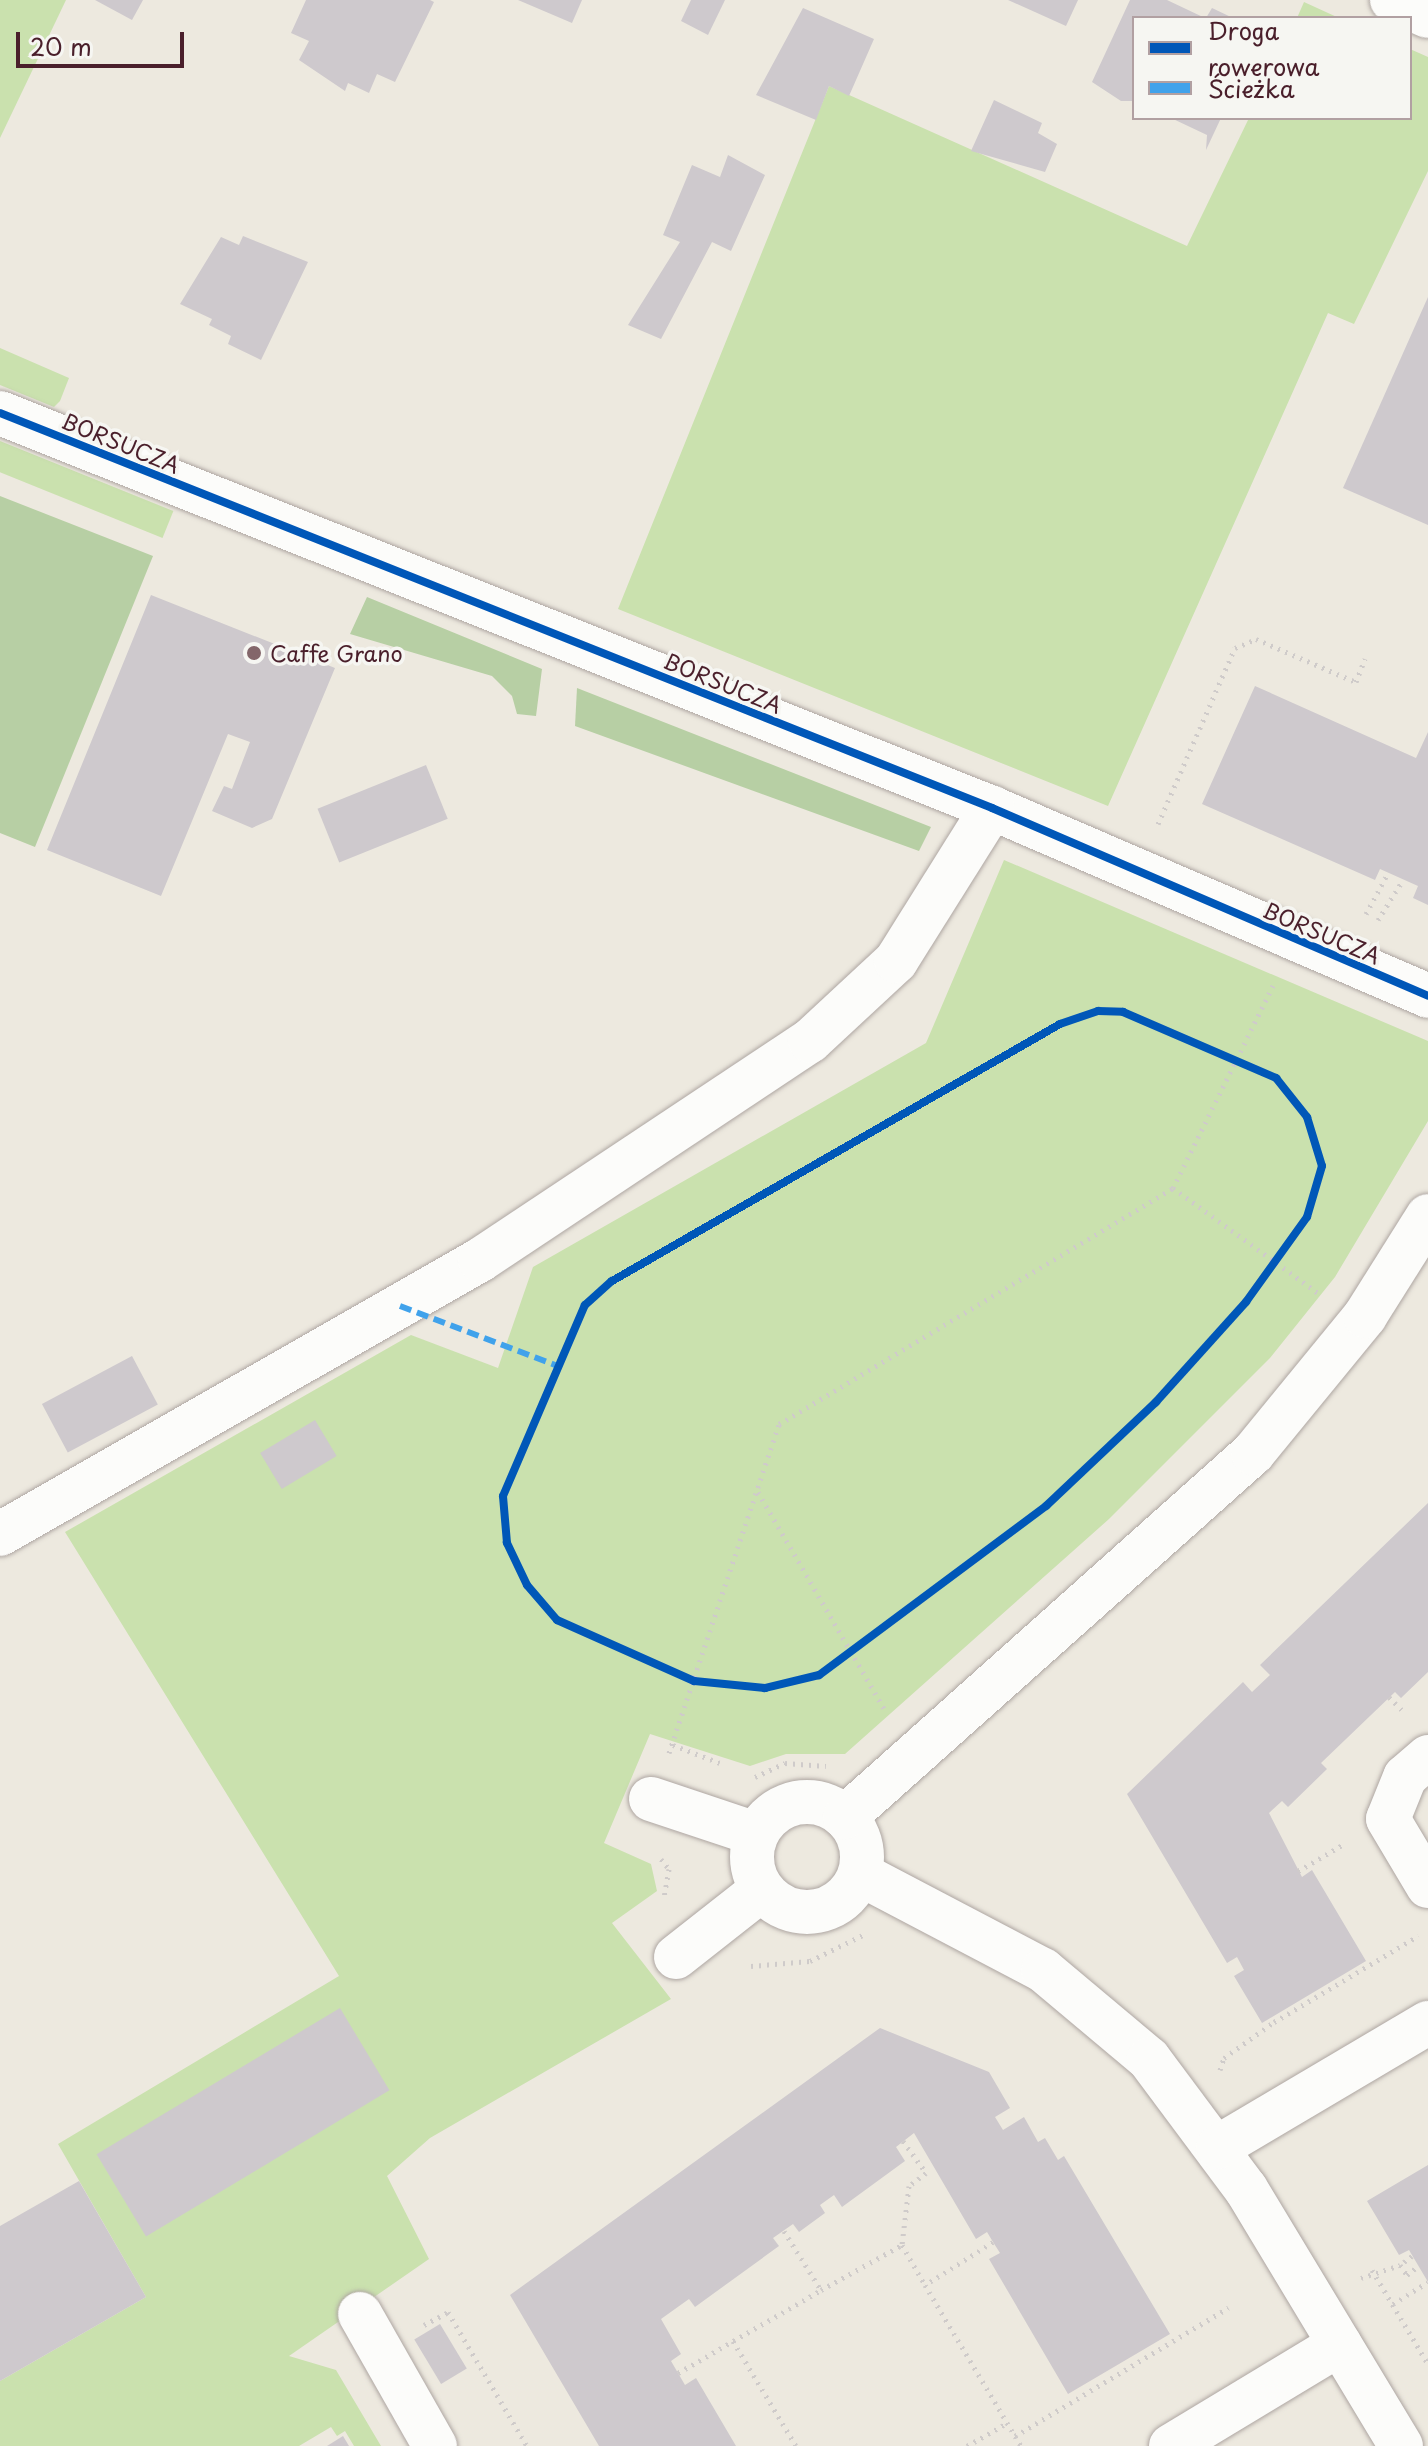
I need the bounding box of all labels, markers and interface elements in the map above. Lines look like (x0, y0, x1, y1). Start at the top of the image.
text: Droga rowerowa (1208, 12, 1319, 84)
scale bar (20, 16, 188, 66)
legend (1132, 16, 1412, 120)
text: 20 m (30, 28, 92, 64)
text: Ścieżka (1208, 70, 1295, 106)
street label: BORSUCZA (58, 406, 184, 478)
place label: Caffe Grano (270, 640, 402, 666)
marker: Caffe Grano (245, 644, 263, 662)
street label: BORSUCZA (660, 646, 786, 718)
street label: BORSUCZA (1259, 895, 1385, 969)

